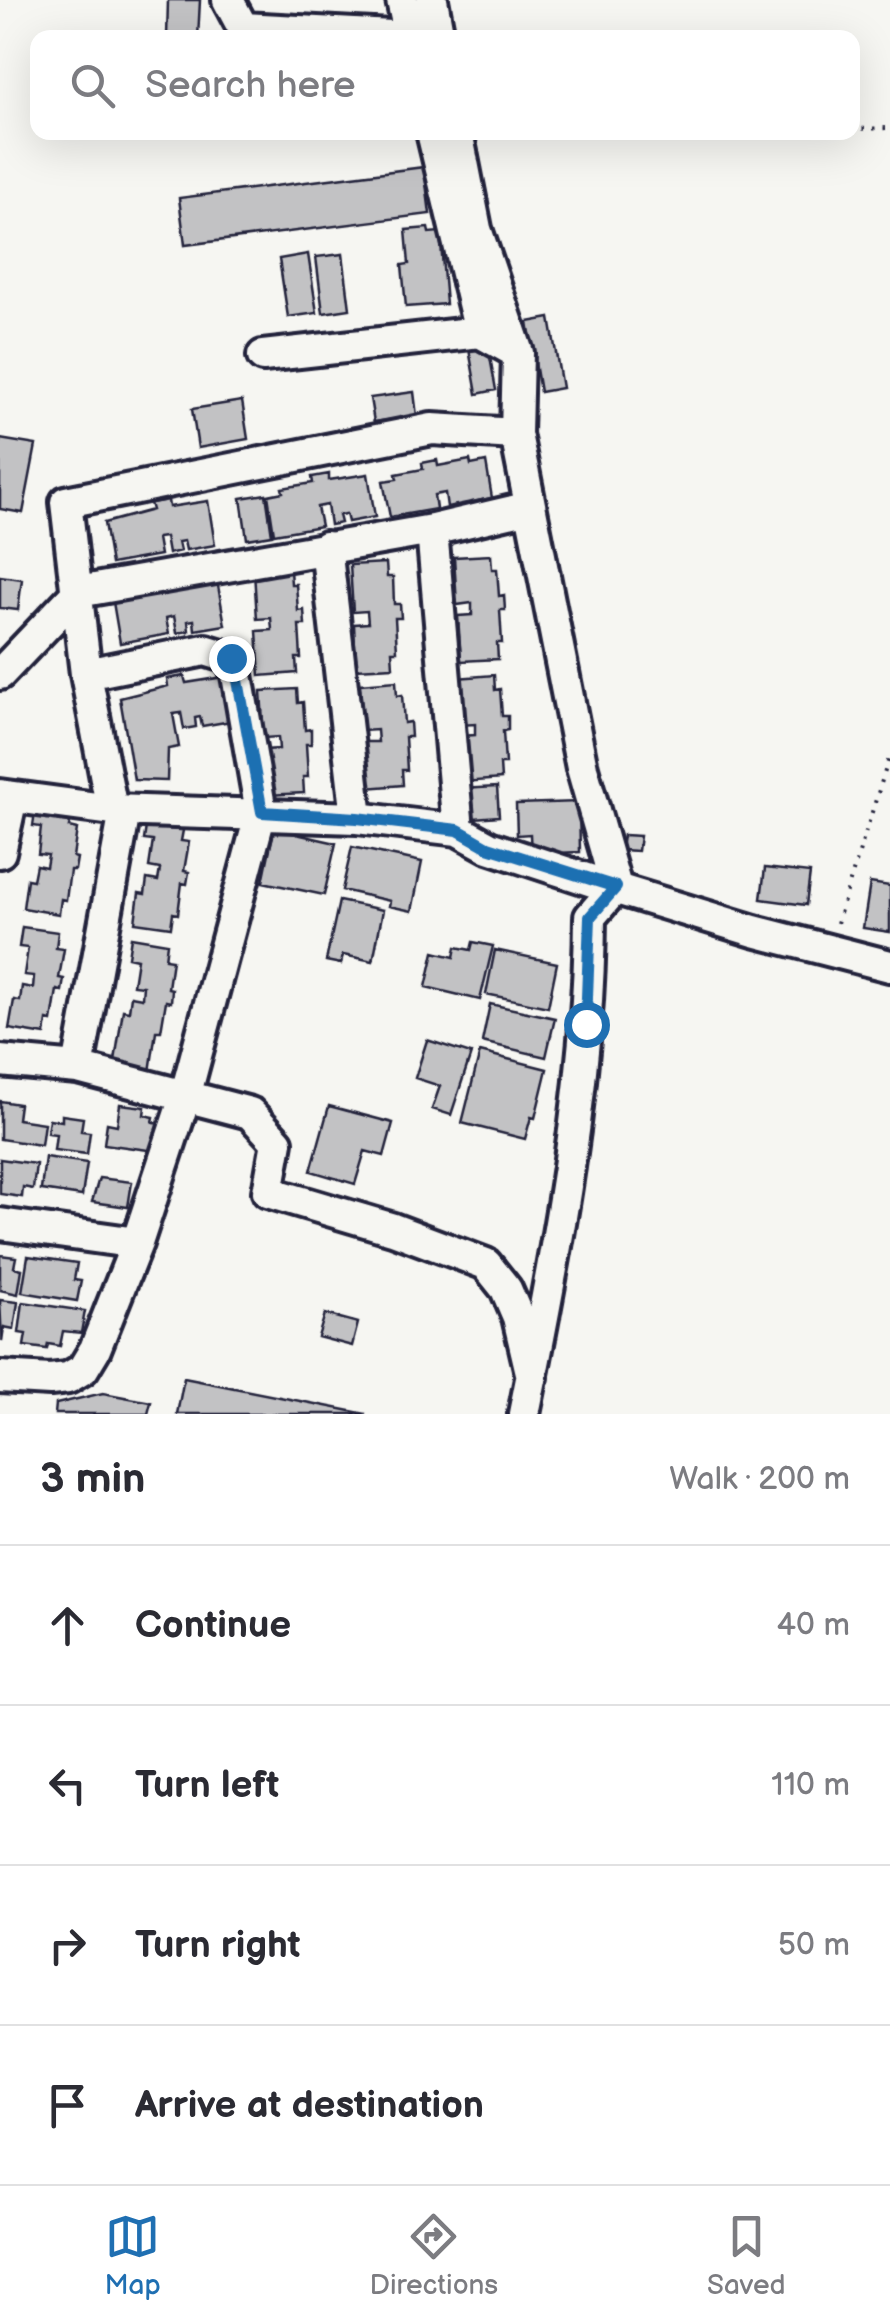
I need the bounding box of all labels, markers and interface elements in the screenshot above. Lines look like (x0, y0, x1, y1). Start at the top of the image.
search box (30, 30, 860, 140)
icon: search (65, 58, 120, 113)
text: Search here (145, 63, 356, 108)
route end (209, 636, 255, 682)
route start (564, 1002, 610, 1048)
text: 3 min (40, 1454, 145, 1505)
text: Walk · 200 m (669, 1460, 850, 1499)
icon: ahead (40, 1598, 95, 1653)
text: Continue (135, 1603, 291, 1648)
text: 40 m (777, 1606, 850, 1645)
icon: left (40, 1758, 95, 1813)
text: Turn left (135, 1763, 279, 1808)
text: 110 m (771, 1766, 850, 1805)
icon: right (40, 1918, 95, 1973)
text: Turn right (135, 1923, 300, 1968)
text: 50 m (778, 1926, 850, 1965)
icon: arrive (40, 2078, 95, 2133)
text: Arrive at destination (135, 2083, 484, 2128)
tab: Map (104, 2209, 161, 2302)
tab: Directions (369, 2209, 498, 2302)
tab: Saved (707, 2209, 786, 2302)

